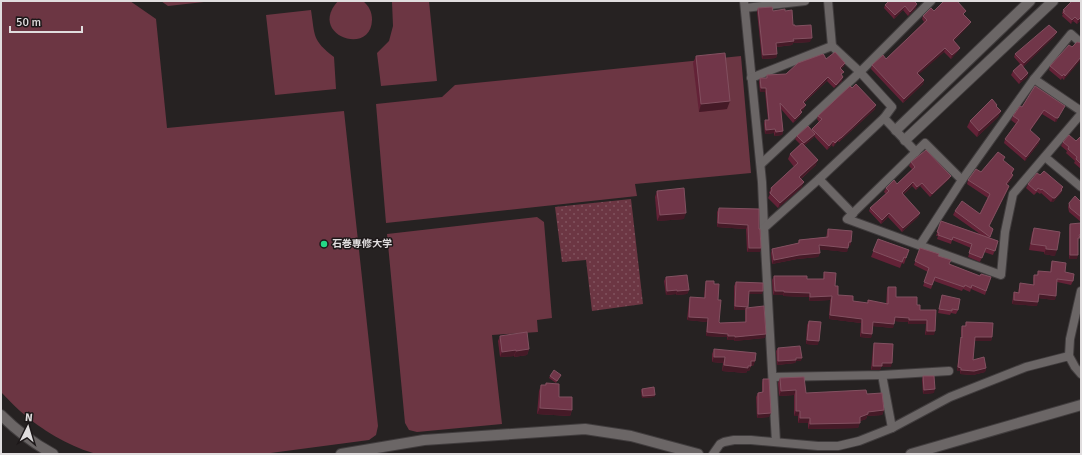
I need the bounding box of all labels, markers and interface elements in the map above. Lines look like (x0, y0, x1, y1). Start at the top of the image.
scale bar (10, 8, 82, 34)
text: 50 m (16, 15, 41, 30)
place label: 石巻専修大学 (332, 238, 392, 250)
marker: 石巻専修大学 (319, 239, 329, 249)
north arrow (8, 407, 48, 447)
text: N (24, 411, 33, 424)

